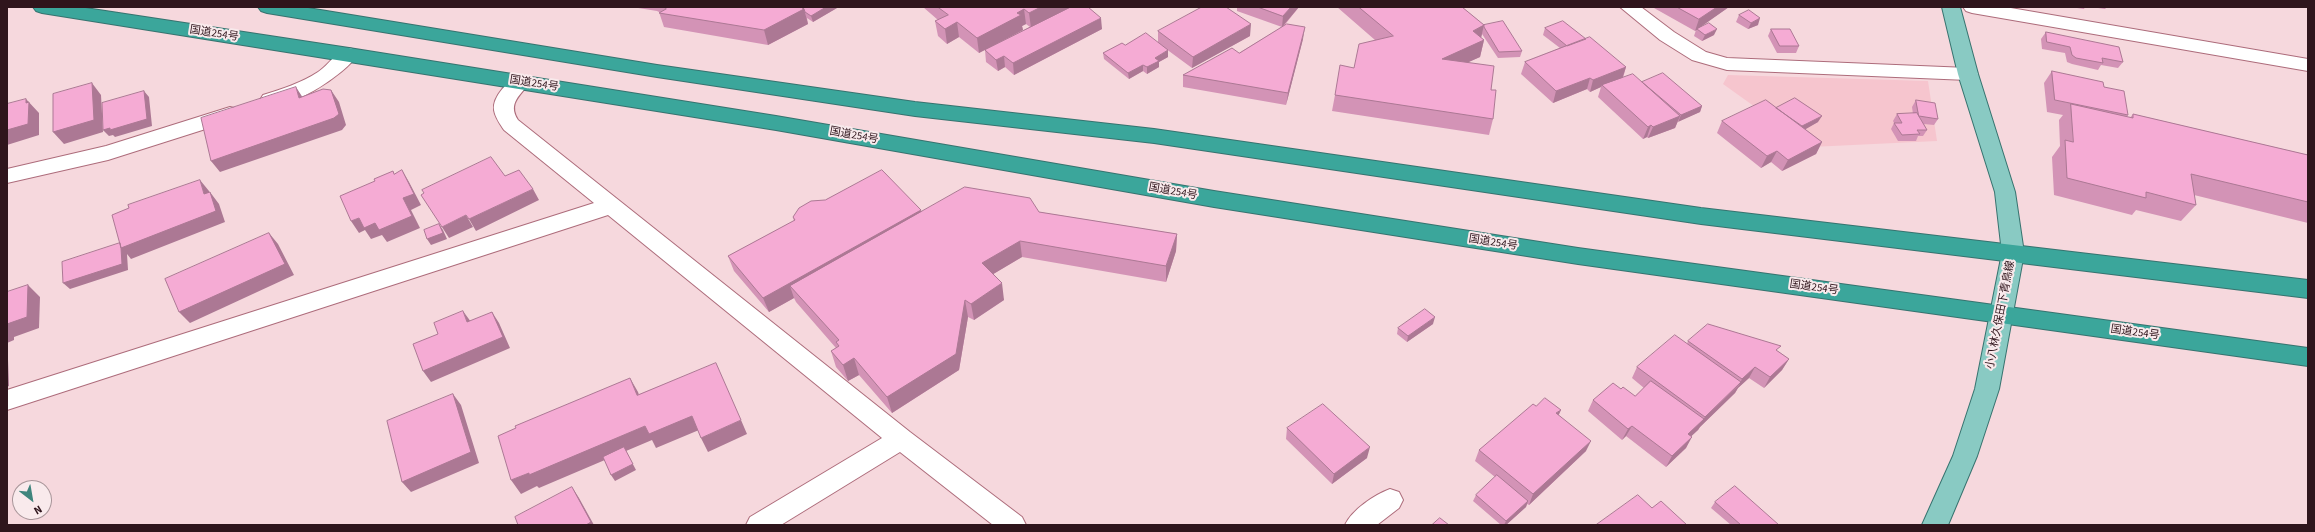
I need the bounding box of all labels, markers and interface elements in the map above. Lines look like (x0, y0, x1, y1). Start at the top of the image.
street label: 国道254号 (189, 24, 239, 44)
street label: 国道254号 (509, 74, 559, 94)
street label: 国道254号 (829, 125, 879, 147)
street label: 国道254号 (1148, 181, 1198, 203)
street label: 国道254号 (1468, 233, 1518, 253)
street label: 小八林久保田下青鳥線 (1984, 260, 2018, 370)
street label: 国道254号 (1789, 278, 1839, 298)
street label: 国道254号 (2110, 323, 2160, 343)
north arrow (12, 480, 52, 520)
text: N (31, 502, 45, 518)

